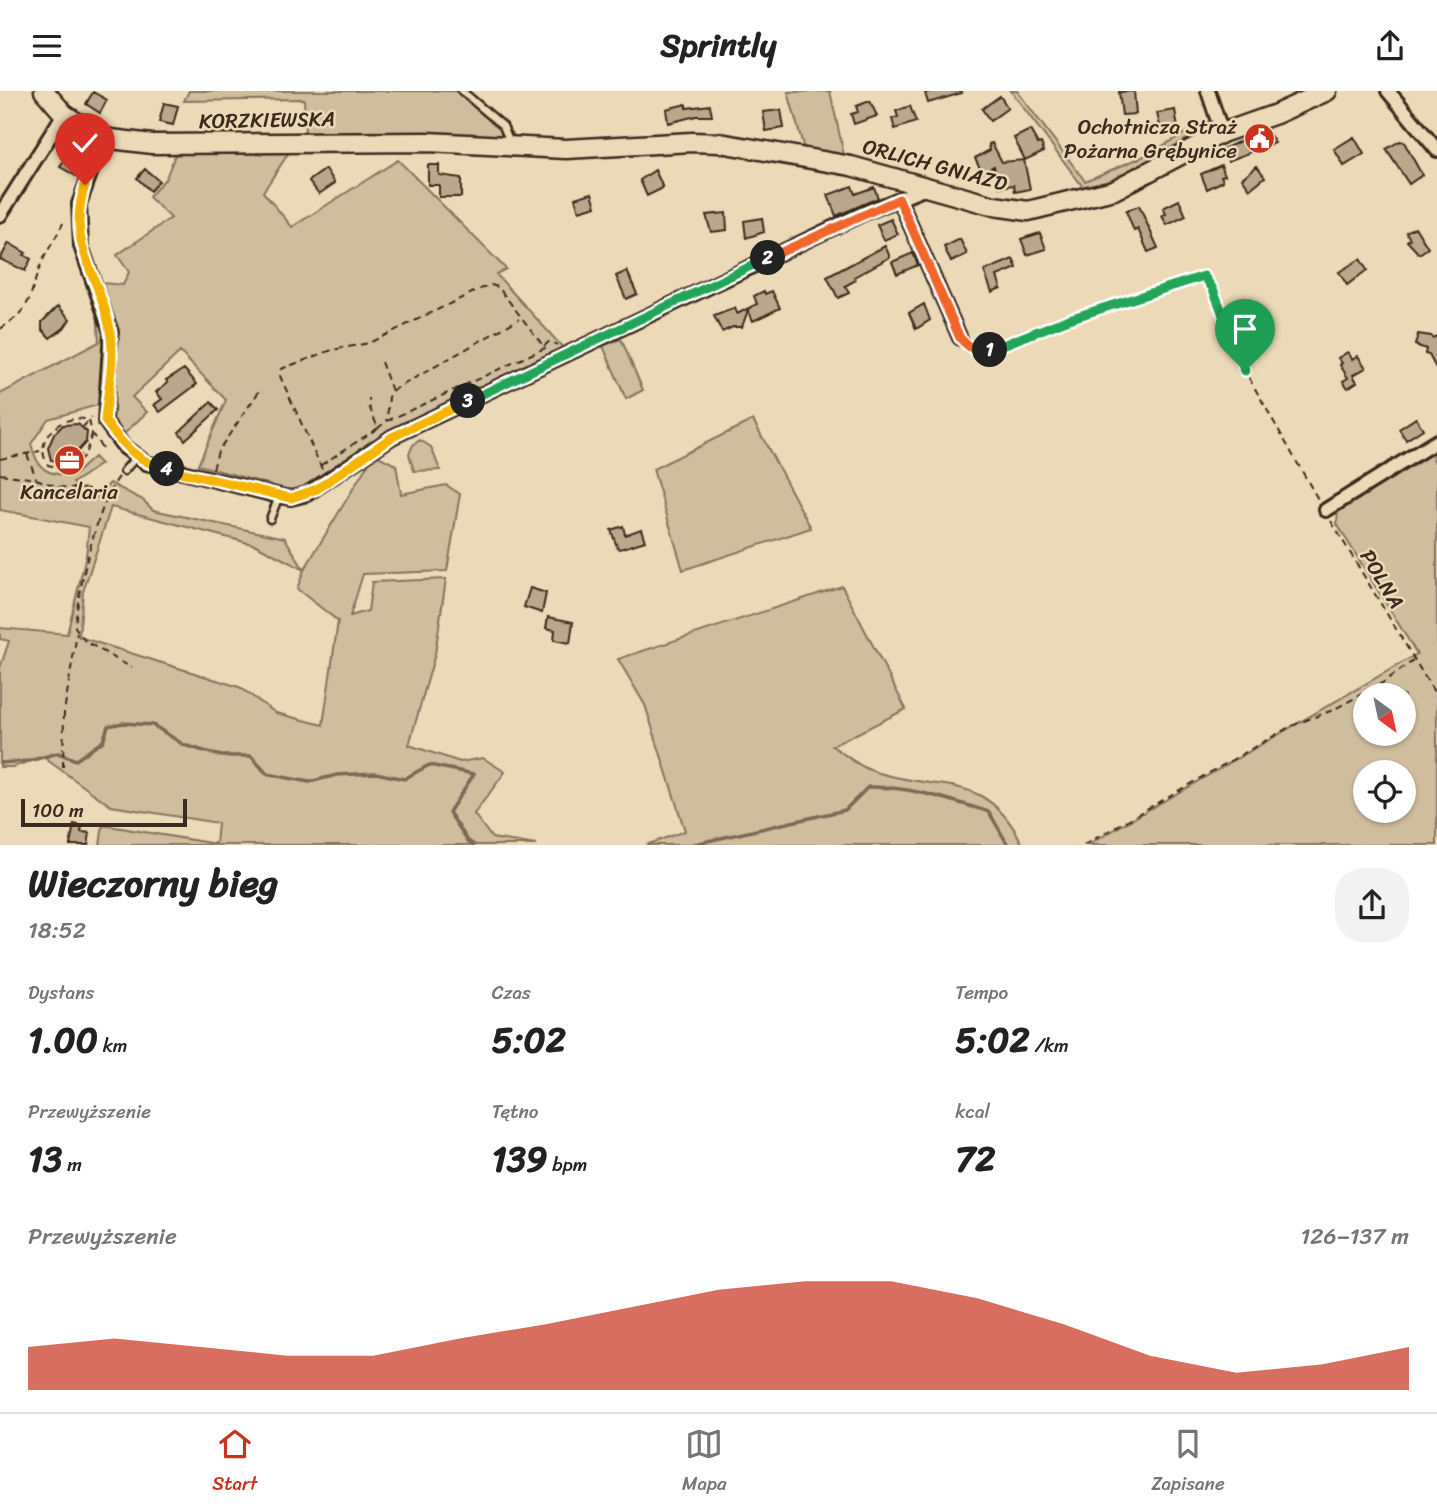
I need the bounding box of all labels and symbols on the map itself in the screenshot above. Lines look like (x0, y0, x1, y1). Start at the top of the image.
street label: KORZKIEWSKA (198, 100, 336, 140)
place label: Ochotnicza Straż Pożarna Grębynice (1064, 108, 1238, 170)
pin (55, 113, 115, 185)
public building icon: Ochotnicza Straż Pożarna Grębynice (1243, 122, 1277, 156)
street label: ORLICH GNIAZD (858, 127, 1012, 203)
pin: 2 (750, 241, 786, 275)
pin (1215, 299, 1275, 371)
pin: 1 (972, 333, 1007, 367)
pin: 3 (450, 383, 486, 419)
office icon: Kancelaria (52, 443, 86, 477)
pin: 4 (150, 451, 184, 487)
place label: Kancelaria (20, 473, 118, 511)
street label: POLNA (1349, 542, 1415, 616)
north arrow (1353, 683, 1416, 745)
scale bar (21, 796, 187, 828)

